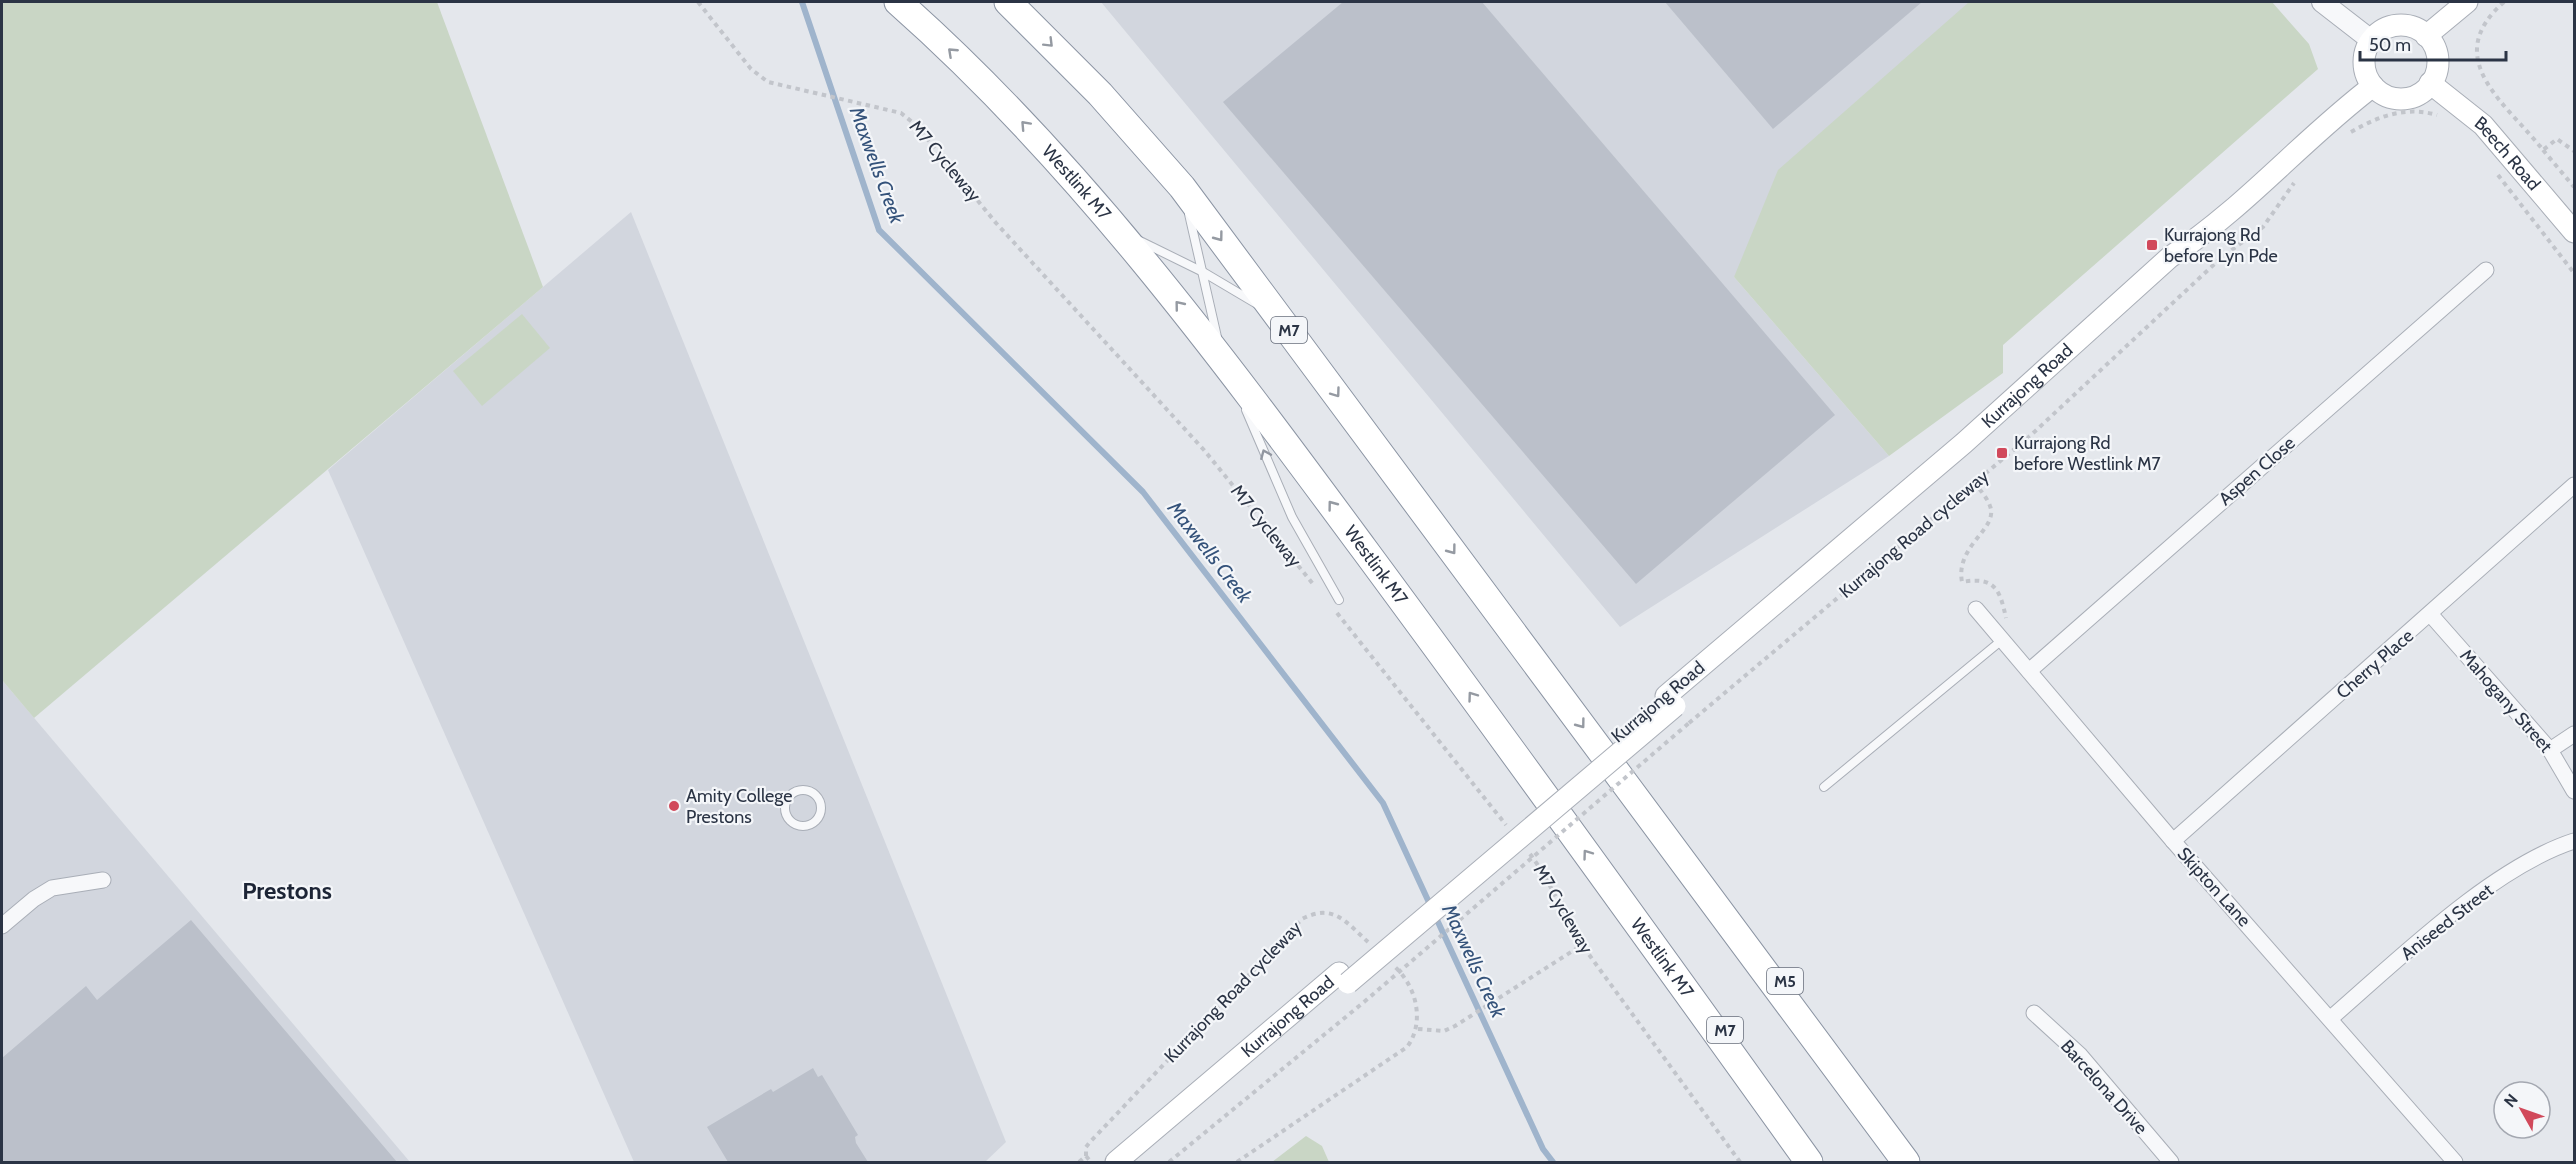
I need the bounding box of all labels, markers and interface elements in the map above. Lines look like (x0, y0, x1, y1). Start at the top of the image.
scale bar (2360, 24, 2506, 62)
text: 50 m (2369, 34, 2411, 56)
one-way arrow (1043, 36, 1053, 47)
one-way arrow (949, 48, 960, 59)
water label: Maxwells Creek (844, 103, 910, 228)
street label: Beech Road (2470, 112, 2545, 195)
street label: M7 Cycleway (905, 116, 985, 206)
one-way arrow (1022, 121, 1033, 132)
street label: Westlink M7 (1037, 140, 1115, 225)
place label: Kurrajong Rd before Lyn Pde (2164, 224, 2278, 267)
one-way arrow (1212, 230, 1223, 241)
marker: Kurrajong Rd before Lyn Pde (2145, 238, 2159, 252)
one-way arrow (1176, 301, 1187, 312)
road number: M7 (1271, 317, 1307, 343)
street label: Kurrajong Road (1977, 339, 2077, 433)
one-way arrow (1328, 387, 1339, 398)
place label: Kurrajong Rd before Westlink M7 (2014, 432, 2161, 475)
street label: Aspen Close (2214, 432, 2300, 510)
marker: Kurrajong Rd before Westlink M7 (1995, 446, 2009, 460)
one-way arrow (1260, 450, 1272, 461)
street label: Kurrajong Road cycleway (1835, 465, 1993, 603)
street label: M7 Cycleway (1226, 480, 1306, 572)
water label: Maxwells Creek (1162, 496, 1258, 609)
one-way arrow (1328, 501, 1339, 512)
street label: Westlink M7 (1339, 521, 1412, 609)
one-way arrow (1444, 543, 1455, 554)
street label: Cherry Place (2332, 625, 2418, 703)
street label: Mahogany Street (2455, 645, 2557, 757)
street label: Kurrajong Road (1607, 657, 1709, 747)
one-way arrow (1468, 692, 1479, 703)
one-way arrow (1574, 717, 1585, 728)
place label: Amity College Prestons (686, 785, 792, 828)
marker: Amity College Prestons (667, 799, 681, 813)
street label: Skipton Lane (2173, 843, 2255, 931)
one-way arrow (1584, 849, 1595, 860)
street label: M7 Cycleway (1529, 860, 1597, 958)
district label: Prestons (242, 876, 332, 905)
street label: Aniseed Street (2396, 879, 2498, 965)
water label: Maxwells Creek (1437, 900, 1511, 1023)
street label: Westlink M7 (1626, 914, 1698, 1002)
street label: Kurrajong Road cycleway (1160, 917, 1306, 1067)
road number: M5 (1767, 968, 1803, 994)
street label: Kurrajong Road (1236, 971, 1338, 1061)
road number: M7 (1707, 1017, 1743, 1043)
street label: Barcelona Drive (2056, 1035, 2152, 1139)
north arrow (2492, 1080, 2552, 1140)
text: N (2500, 1090, 2522, 1111)

